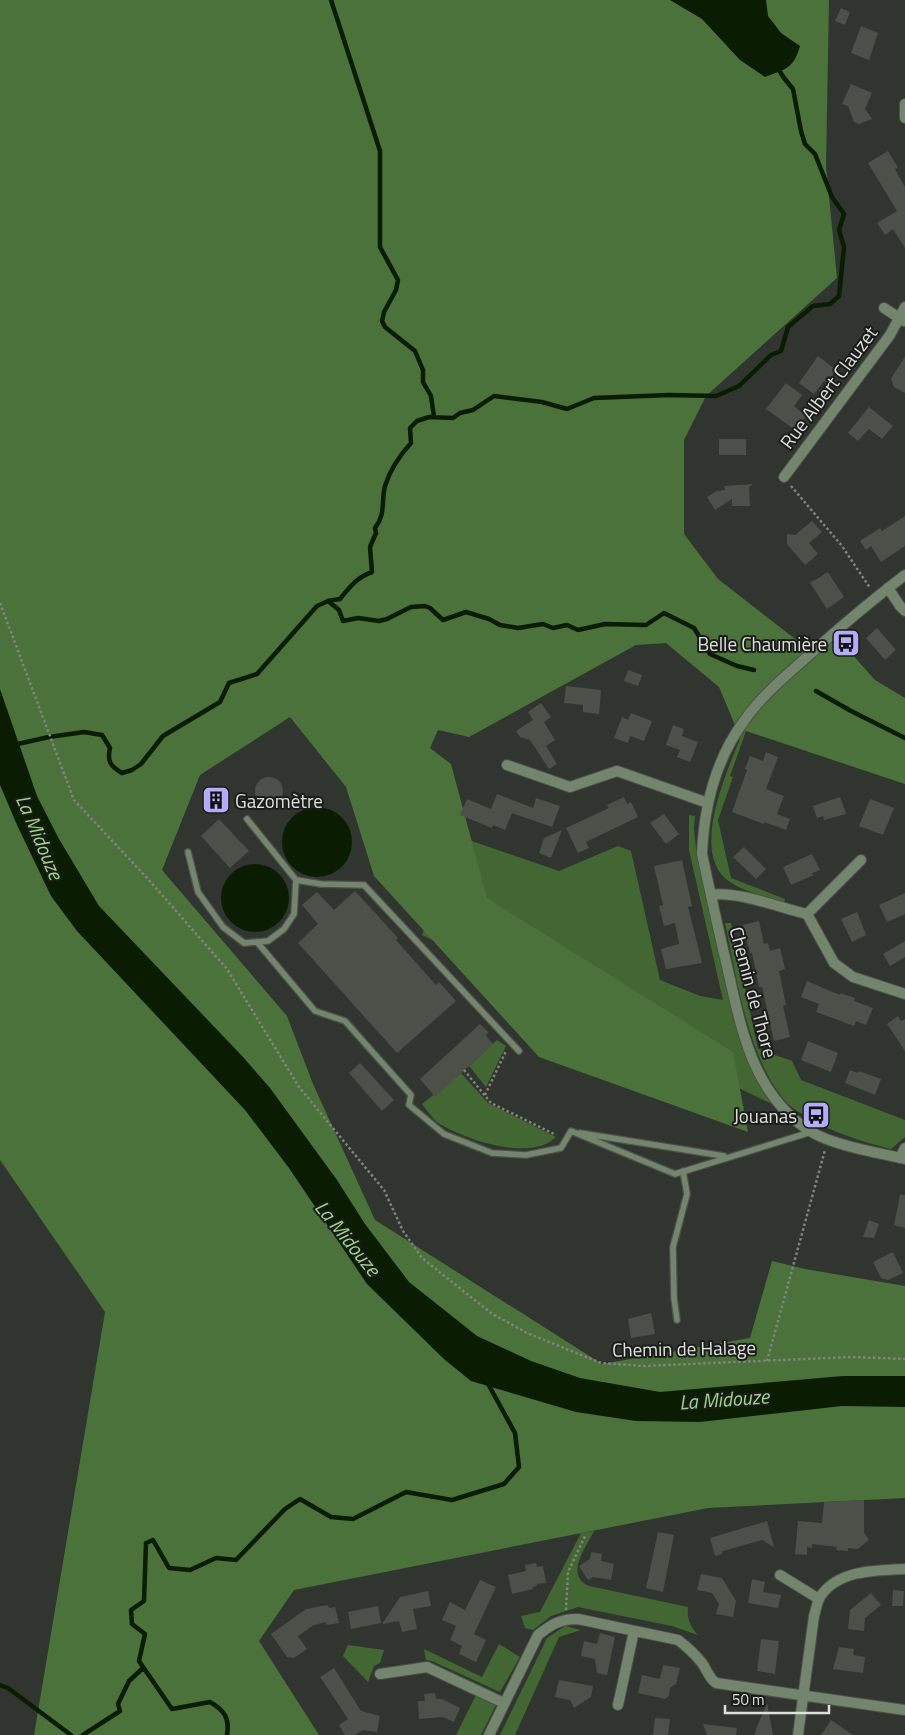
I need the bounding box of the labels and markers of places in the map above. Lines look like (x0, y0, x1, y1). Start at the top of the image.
bus stop icon: Belle Chaumière (831, 628, 861, 658)
place label: Belle Chaumière (697, 629, 827, 658)
building icon: Gazomètre (201, 785, 231, 815)
place label: Gazomètre (235, 786, 323, 815)
bus stop icon: Jouanas (801, 1100, 831, 1130)
place label: Jouanas (733, 1101, 797, 1130)

